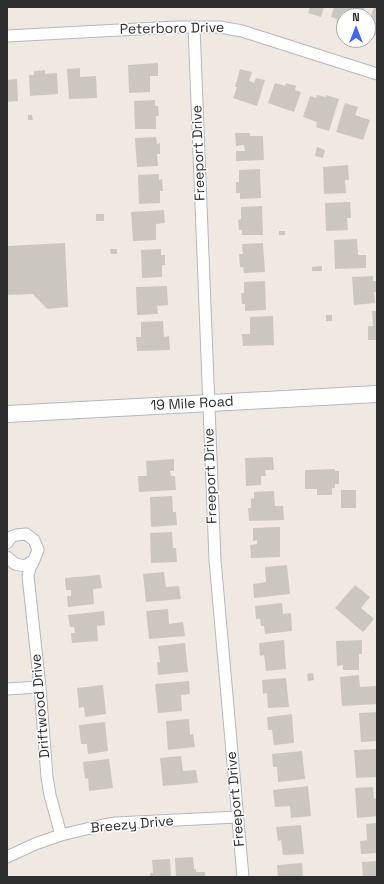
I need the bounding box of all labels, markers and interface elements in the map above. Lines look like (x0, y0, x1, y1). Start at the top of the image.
north arrow (336, 8, 376, 48)
text: N (352, 10, 360, 24)
street label: Peterboro Drive (120, 20, 224, 38)
street label: Freeport Drive (189, 105, 209, 201)
street label: 19 Mile Road (150, 393, 234, 415)
street label: Freeport Drive (201, 428, 221, 524)
street label: Driftwood Drive (28, 653, 54, 759)
street label: Freeport Drive (223, 751, 249, 847)
street label: Breezy Drive (90, 813, 174, 837)

